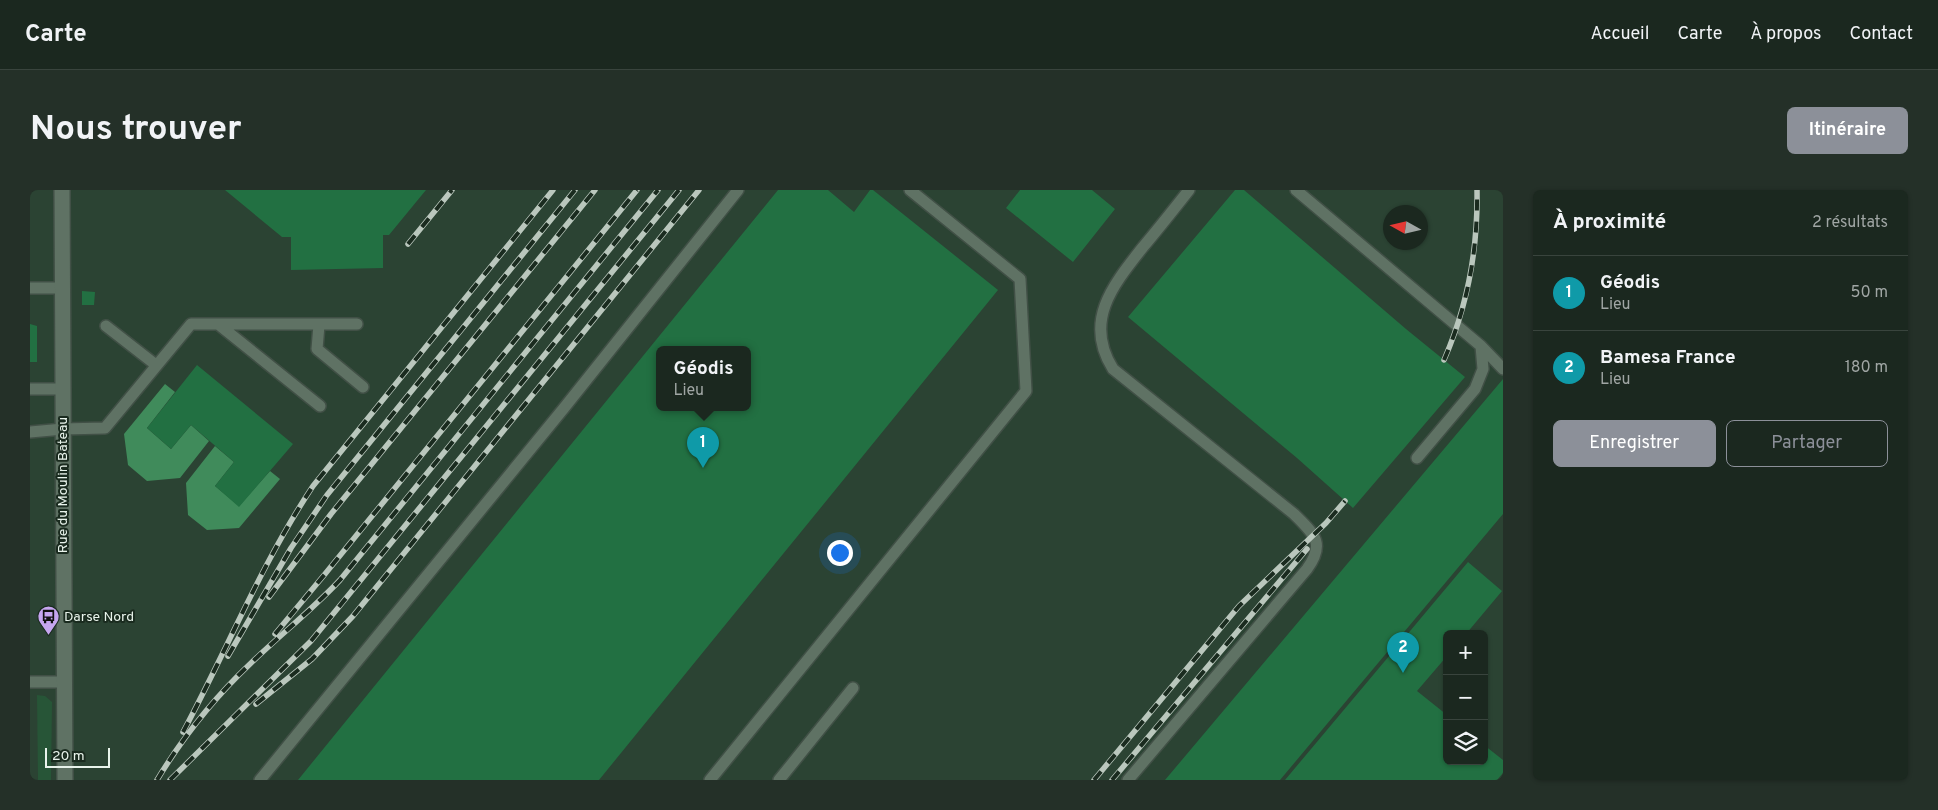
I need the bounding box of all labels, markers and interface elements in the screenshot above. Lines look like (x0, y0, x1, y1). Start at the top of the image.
text: Carte (25, 20, 87, 50)
text: Accueil (1590, 23, 1649, 46)
text: Carte (1677, 23, 1722, 46)
text: À propos (1750, 23, 1821, 46)
text: Contact (1849, 23, 1913, 46)
button: Itinéraire (1787, 107, 1908, 154)
text: Nous trouver (30, 108, 242, 152)
north arrow (1383, 205, 1428, 250)
text: À proximité (1553, 209, 1666, 236)
text: 2 résultats (1812, 213, 1888, 233)
text: Géodis (1600, 271, 1660, 295)
text: 1 (1566, 283, 1572, 303)
text: 50 m (1851, 283, 1888, 303)
text: Lieu (1600, 295, 1631, 315)
popup (656, 346, 751, 411)
text: Bamesa France (1600, 346, 1736, 370)
text: Géodis (673, 357, 734, 381)
text: 2 (1564, 358, 1574, 378)
text: 180 m (1845, 358, 1888, 378)
text: Lieu (1600, 370, 1631, 390)
text: Lieu (673, 381, 704, 401)
street label: Rue du Moulin Bateau (55, 417, 72, 553)
button: Enregistrer (1553, 420, 1716, 467)
button: Partager (1726, 420, 1888, 467)
pin: 1 (687, 427, 719, 468)
your location (827, 540, 853, 566)
bus stop icon: Darse Nord (36, 605, 60, 636)
place label: Darse Nord (64, 609, 134, 626)
map controls (1443, 630, 1488, 765)
button: + (1443, 630, 1488, 675)
pin: 2 (1387, 632, 1419, 673)
button: − (1443, 675, 1488, 720)
button: layers (1443, 720, 1488, 765)
scale bar (45, 745, 110, 768)
text: 20 m (52, 748, 85, 765)

